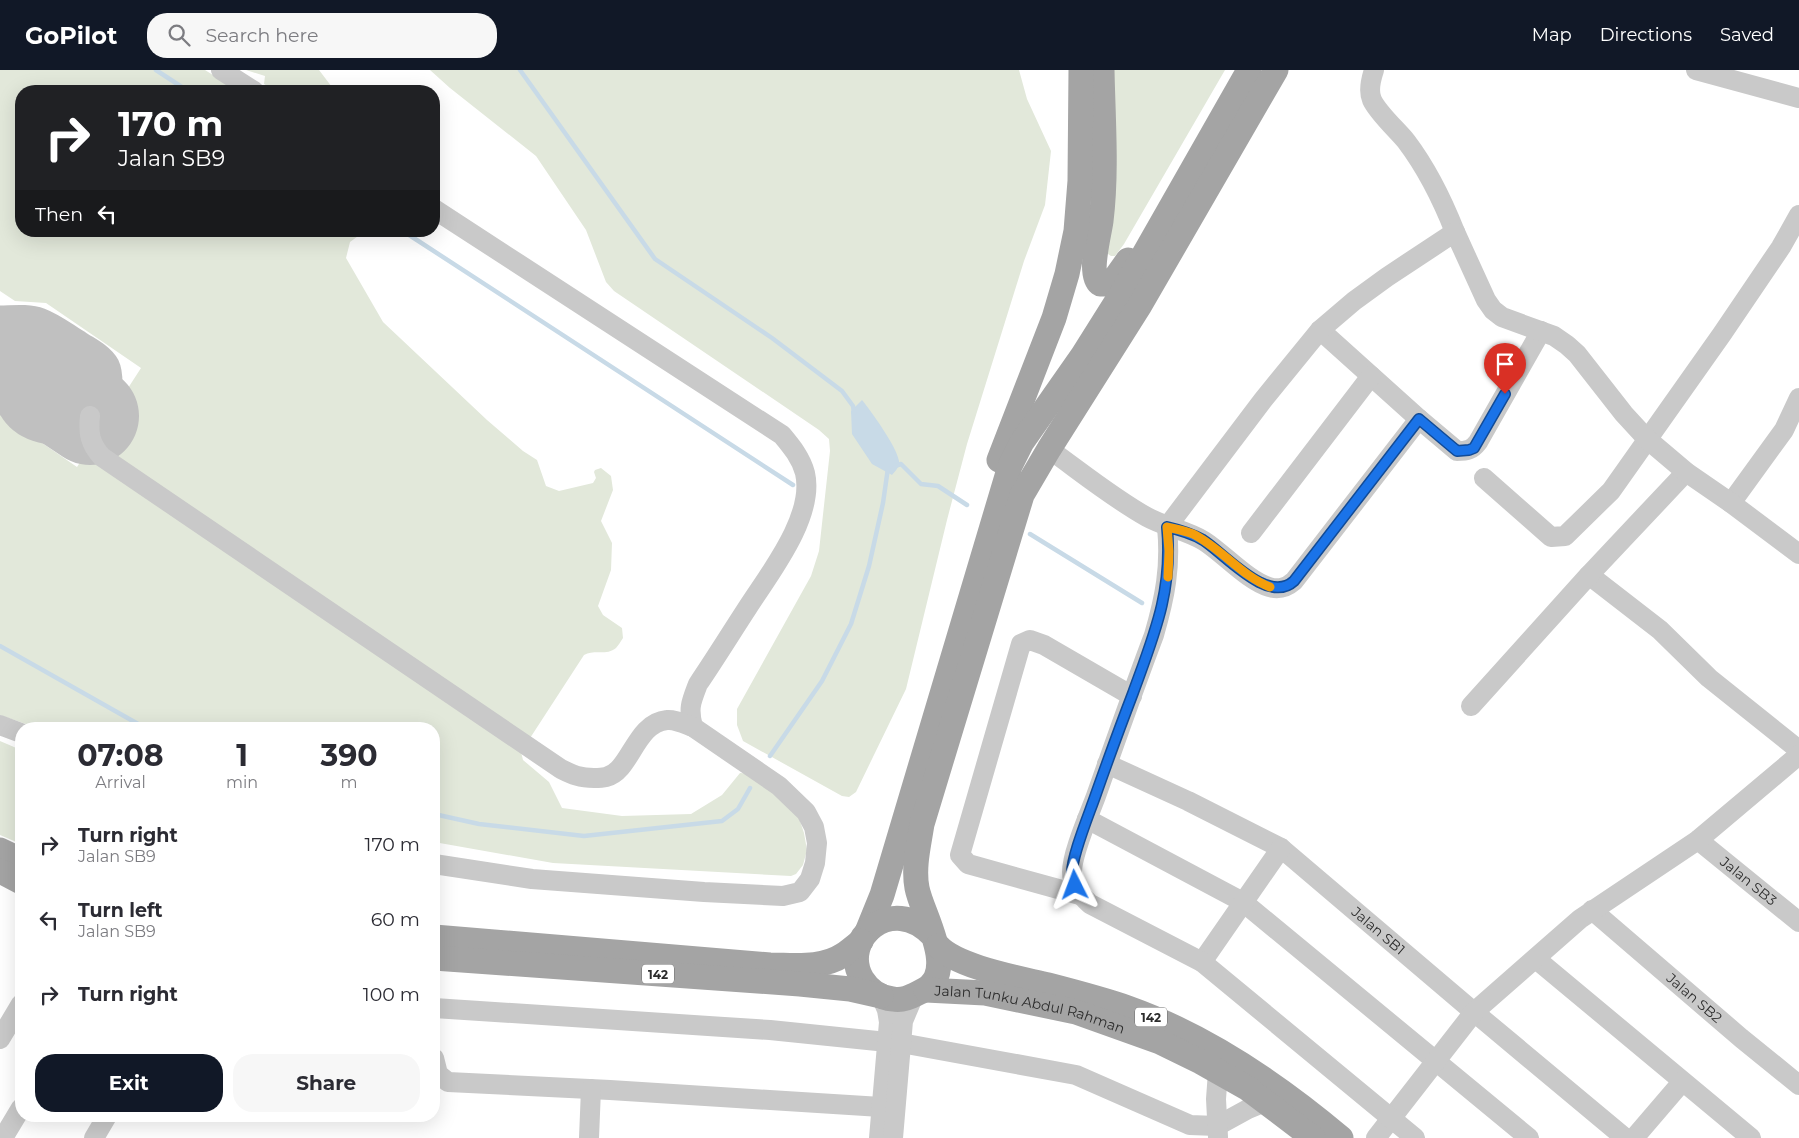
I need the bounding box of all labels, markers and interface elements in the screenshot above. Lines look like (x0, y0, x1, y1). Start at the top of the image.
search box (147, 13, 497, 58)
text: GoPilot (25, 21, 117, 50)
icon: search (165, 21, 193, 49)
text: Search here (205, 24, 318, 47)
text: Map (1532, 24, 1572, 46)
text: Directions (1600, 24, 1692, 46)
text: Saved (1720, 24, 1774, 46)
text: 170 m (118, 102, 223, 145)
icon: right (35, 105, 100, 170)
text: Jalan SB9 (118, 145, 225, 172)
icon: left (93, 200, 121, 228)
text: Then (35, 203, 83, 226)
pin (1484, 343, 1526, 394)
icon: arrive (1491, 350, 1519, 378)
text: 07:08 (77, 737, 164, 774)
text: 1 (236, 737, 248, 774)
text: 390 (320, 737, 378, 774)
text: Arrival (95, 773, 146, 792)
text: min (226, 773, 258, 792)
text: m (341, 773, 358, 792)
text: Turn right (78, 824, 178, 847)
icon: right (35, 831, 63, 859)
text: 170 m (365, 833, 420, 856)
text: Jalan SB9 (78, 847, 156, 866)
street label: Jalan SB3 (1716, 852, 1780, 909)
position arrow (1048, 858, 1100, 910)
text: Turn left (78, 899, 163, 922)
street label: Jalan SB1 (1347, 902, 1409, 959)
icon: left (35, 906, 63, 934)
text: 60 m (371, 908, 420, 931)
text: Jalan SB9 (78, 922, 156, 941)
road number: 142 (642, 964, 674, 984)
street label: Jalan SB2 (1662, 968, 1726, 1027)
icon: right (35, 981, 63, 1009)
street label: Jalan Tunku Abdul Rahman (933, 981, 1127, 1038)
text: Turn right (78, 983, 178, 1006)
text: 100 m (363, 983, 420, 1006)
road number: 142 (1135, 1008, 1167, 1026)
button: Exit (35, 1054, 223, 1112)
button: Share (233, 1054, 420, 1112)

